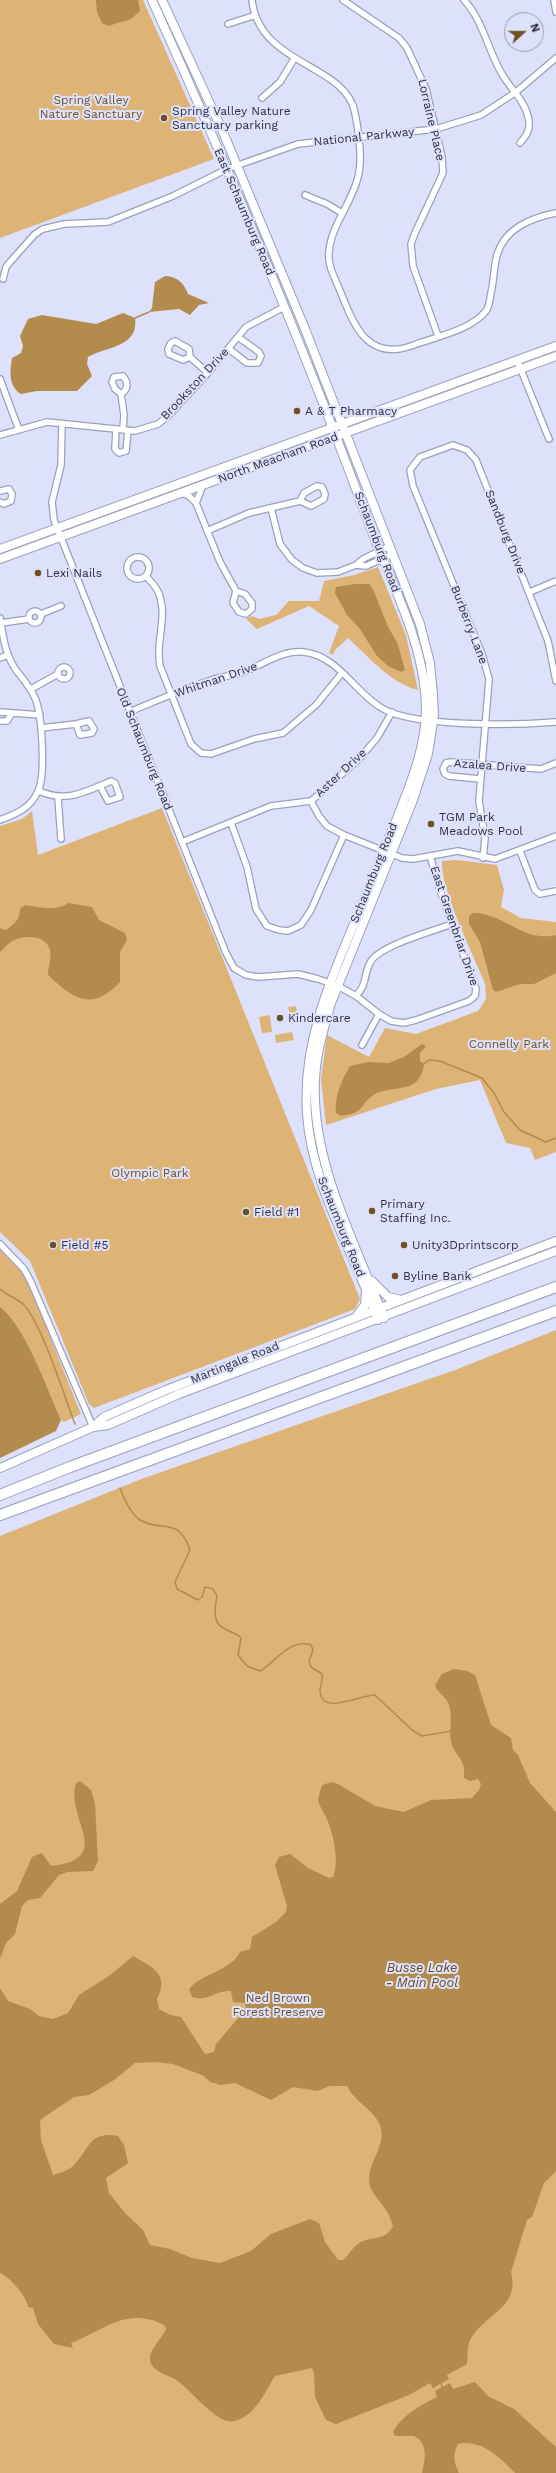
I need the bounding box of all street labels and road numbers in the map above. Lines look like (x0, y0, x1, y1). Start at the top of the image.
street label: Lorraine Place (415, 78, 447, 162)
street label: National Parkway (313, 125, 415, 149)
street label: East Schaumburg Road (211, 146, 277, 278)
street label: Brookston Drive (158, 345, 232, 423)
street label: North Meacham Road (216, 430, 340, 486)
street label: Sandburg Drive (482, 488, 528, 576)
street label: Schaumburg Road (351, 490, 403, 594)
street label: Burberry Lane (447, 584, 491, 666)
street label: Whitman Drive (173, 659, 259, 701)
street label: Old Schaumburg Road (113, 686, 175, 812)
street label: Aster Drive (312, 746, 370, 800)
street label: Azalea Drive (453, 756, 527, 776)
street label: Schaumburg Road (347, 821, 401, 925)
street label: East Greenbriar Drive (427, 864, 481, 988)
street label: Schaumburg Road (314, 1175, 368, 1279)
street label: Martingale Road (189, 1339, 281, 1387)

